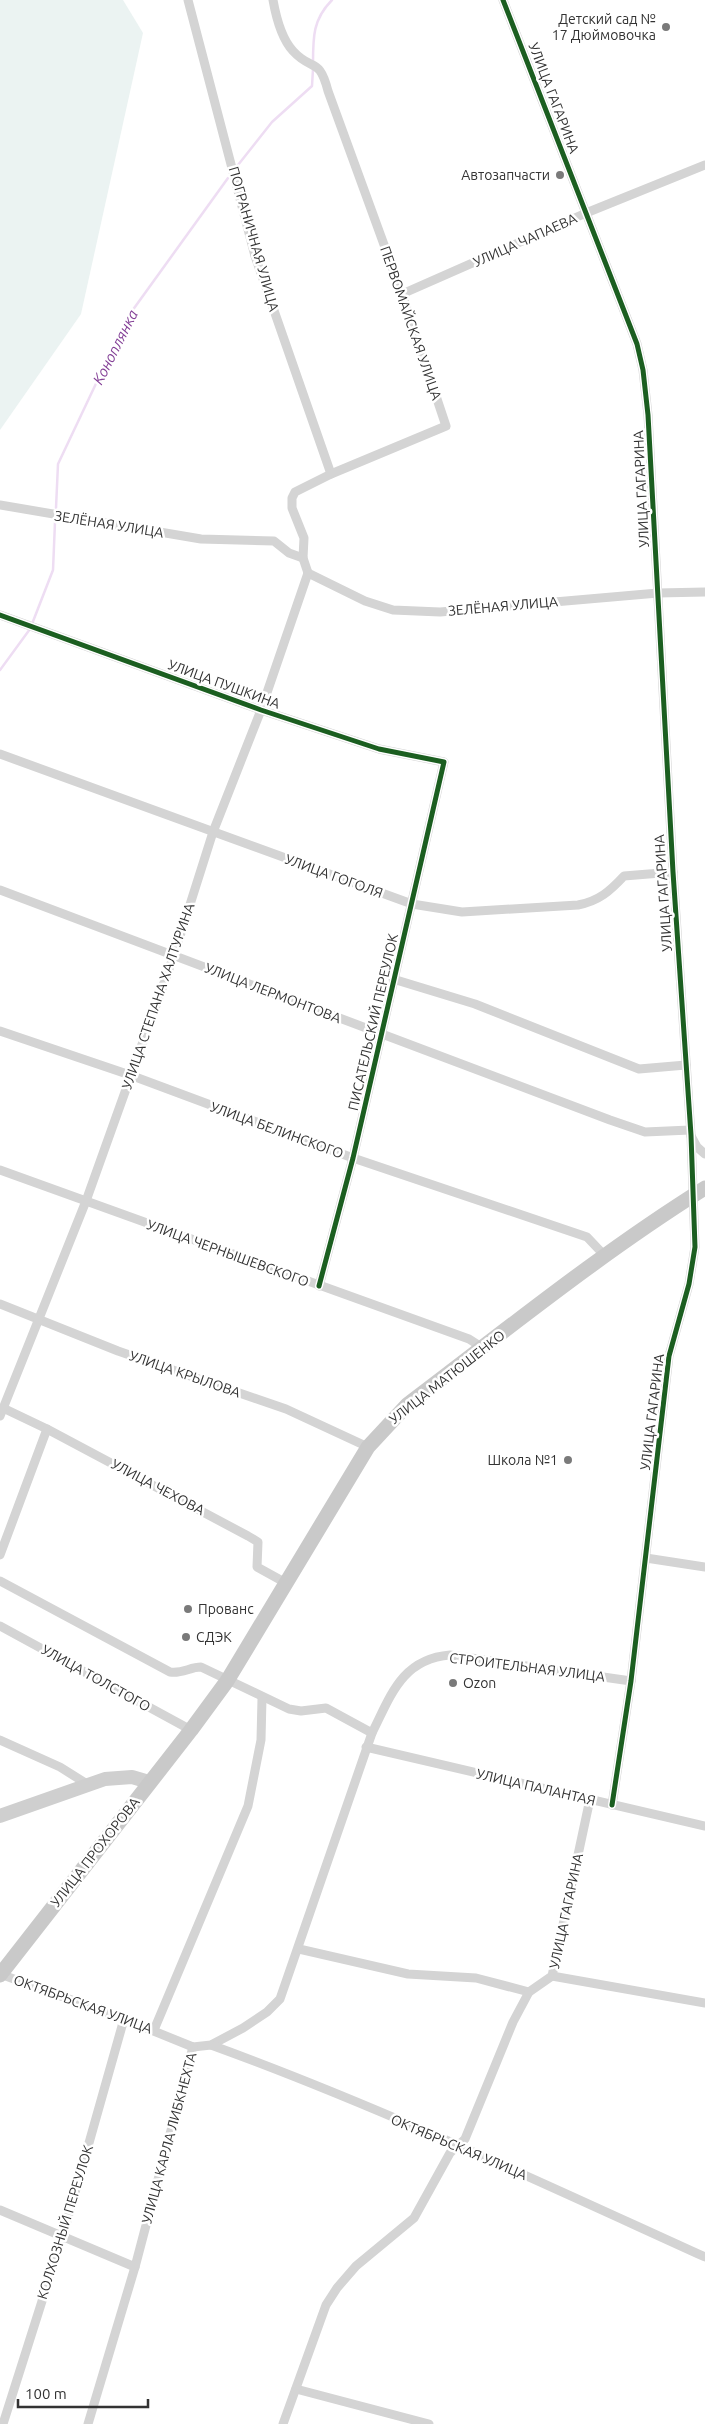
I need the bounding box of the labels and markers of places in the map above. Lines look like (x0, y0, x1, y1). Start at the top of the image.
place label: Детский сад № 17 Дюймовочка (552, 11, 656, 43)
marker: Детский сад № 17 Дюймовочка (660, 21, 672, 33)
place label: Автозапчасти (461, 167, 550, 183)
marker: Автозапчасти (554, 169, 566, 181)
place label: Школа №1 (487, 1452, 558, 1468)
marker: Школа №1 (562, 1454, 574, 1466)
place label: Прованс (198, 1601, 254, 1617)
marker: Прованс (182, 1603, 194, 1615)
place label: СДЭК (196, 1629, 232, 1645)
marker: СДЭК (180, 1631, 192, 1643)
place label: Ozon (463, 1675, 496, 1691)
marker: Ozon (447, 1677, 459, 1689)

